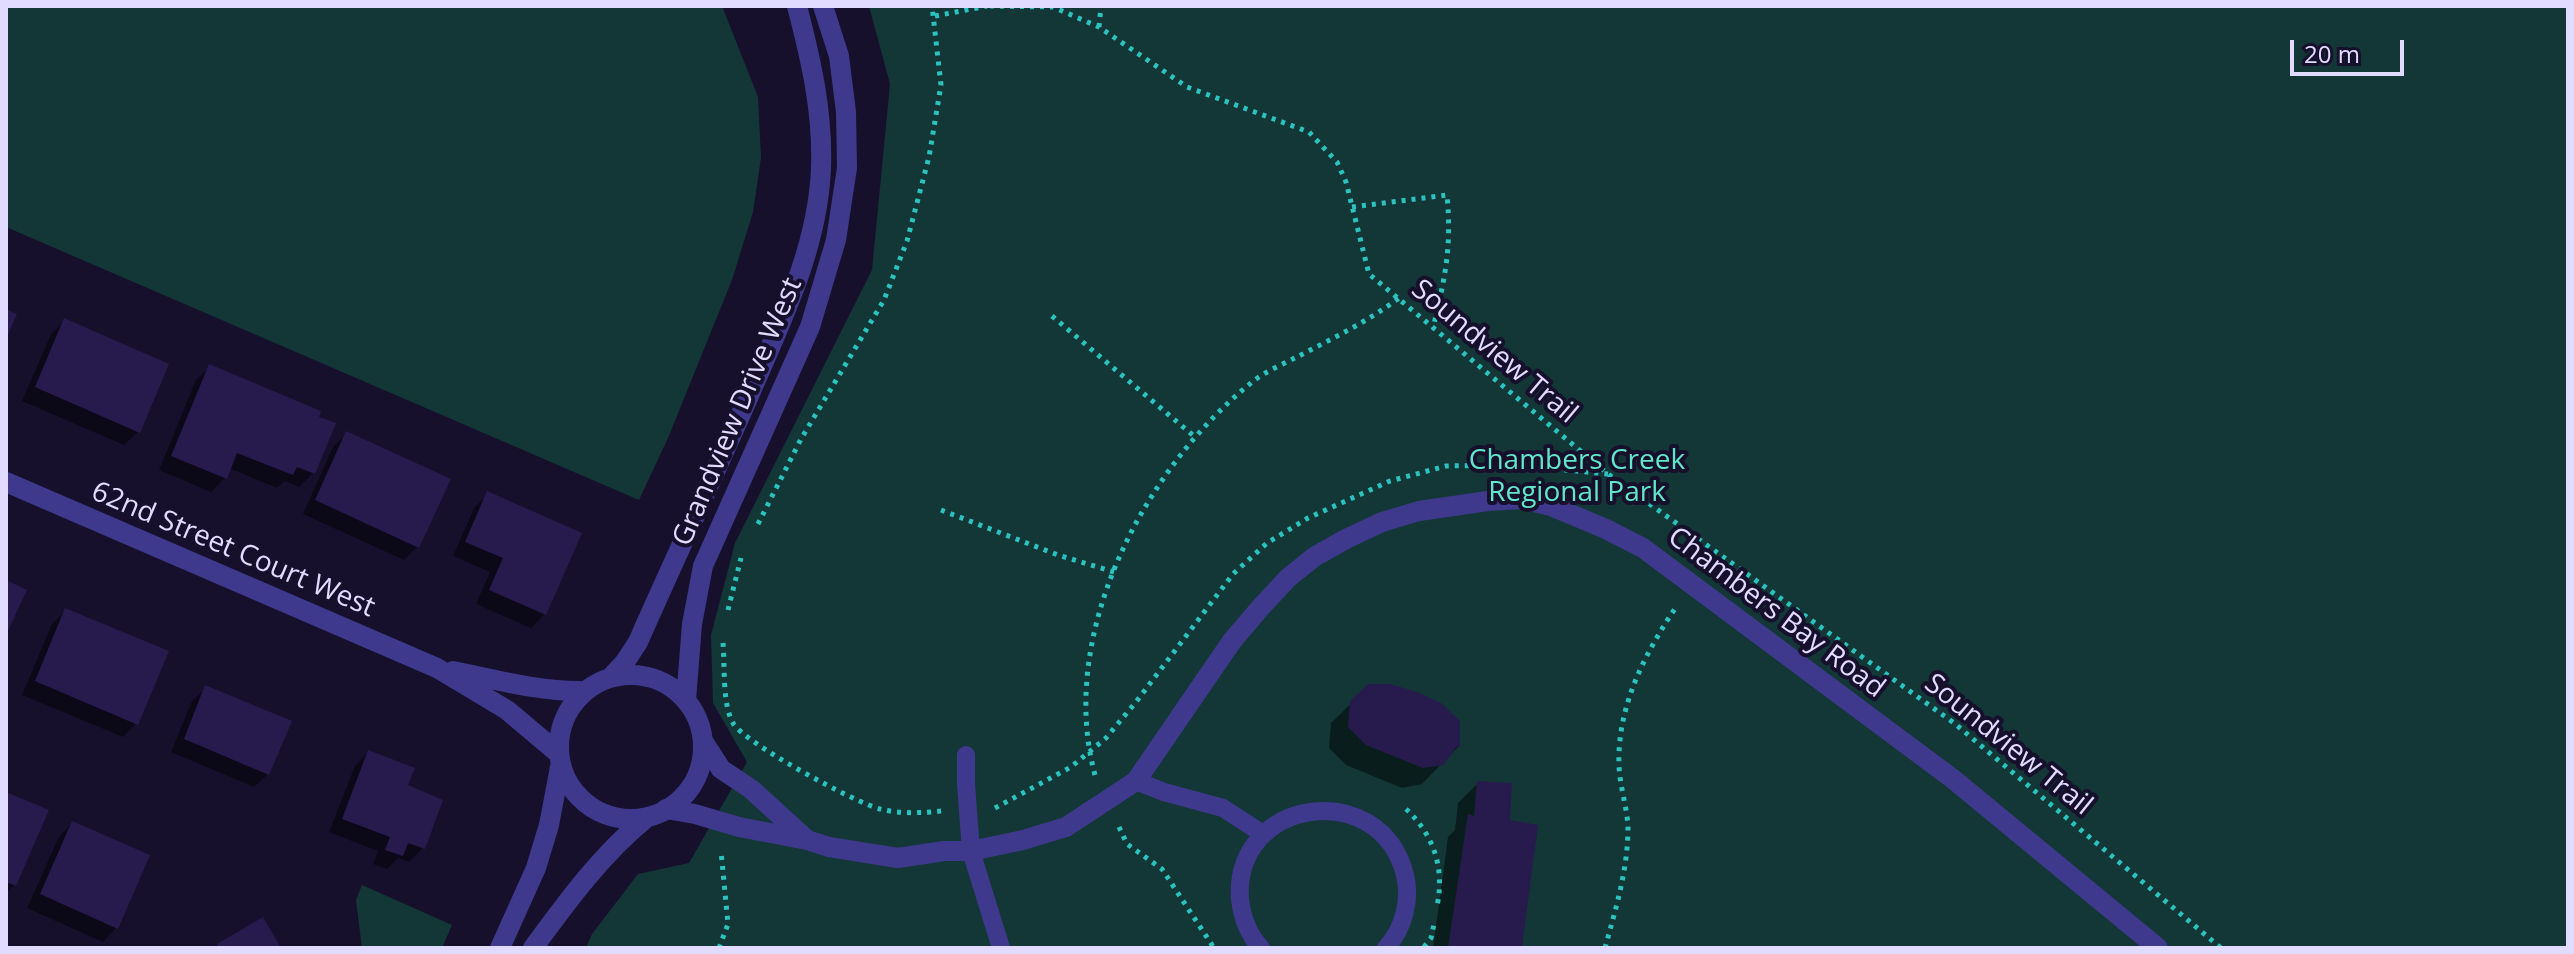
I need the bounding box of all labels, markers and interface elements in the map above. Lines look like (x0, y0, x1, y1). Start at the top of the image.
scale bar (2294, 24, 2408, 74)
text: 20 m (2304, 37, 2360, 70)
street label: Grandview Drive West (666, 273, 810, 551)
street label: Soundview Trail (1404, 273, 1584, 431)
park label: Chambers Creek Regional Park (1469, 444, 1685, 510)
street label: 62nd Street Court West (86, 475, 380, 625)
street label: Chambers Bay Road (1661, 520, 1891, 706)
street label: Soundview Trail (1917, 667, 2099, 823)

